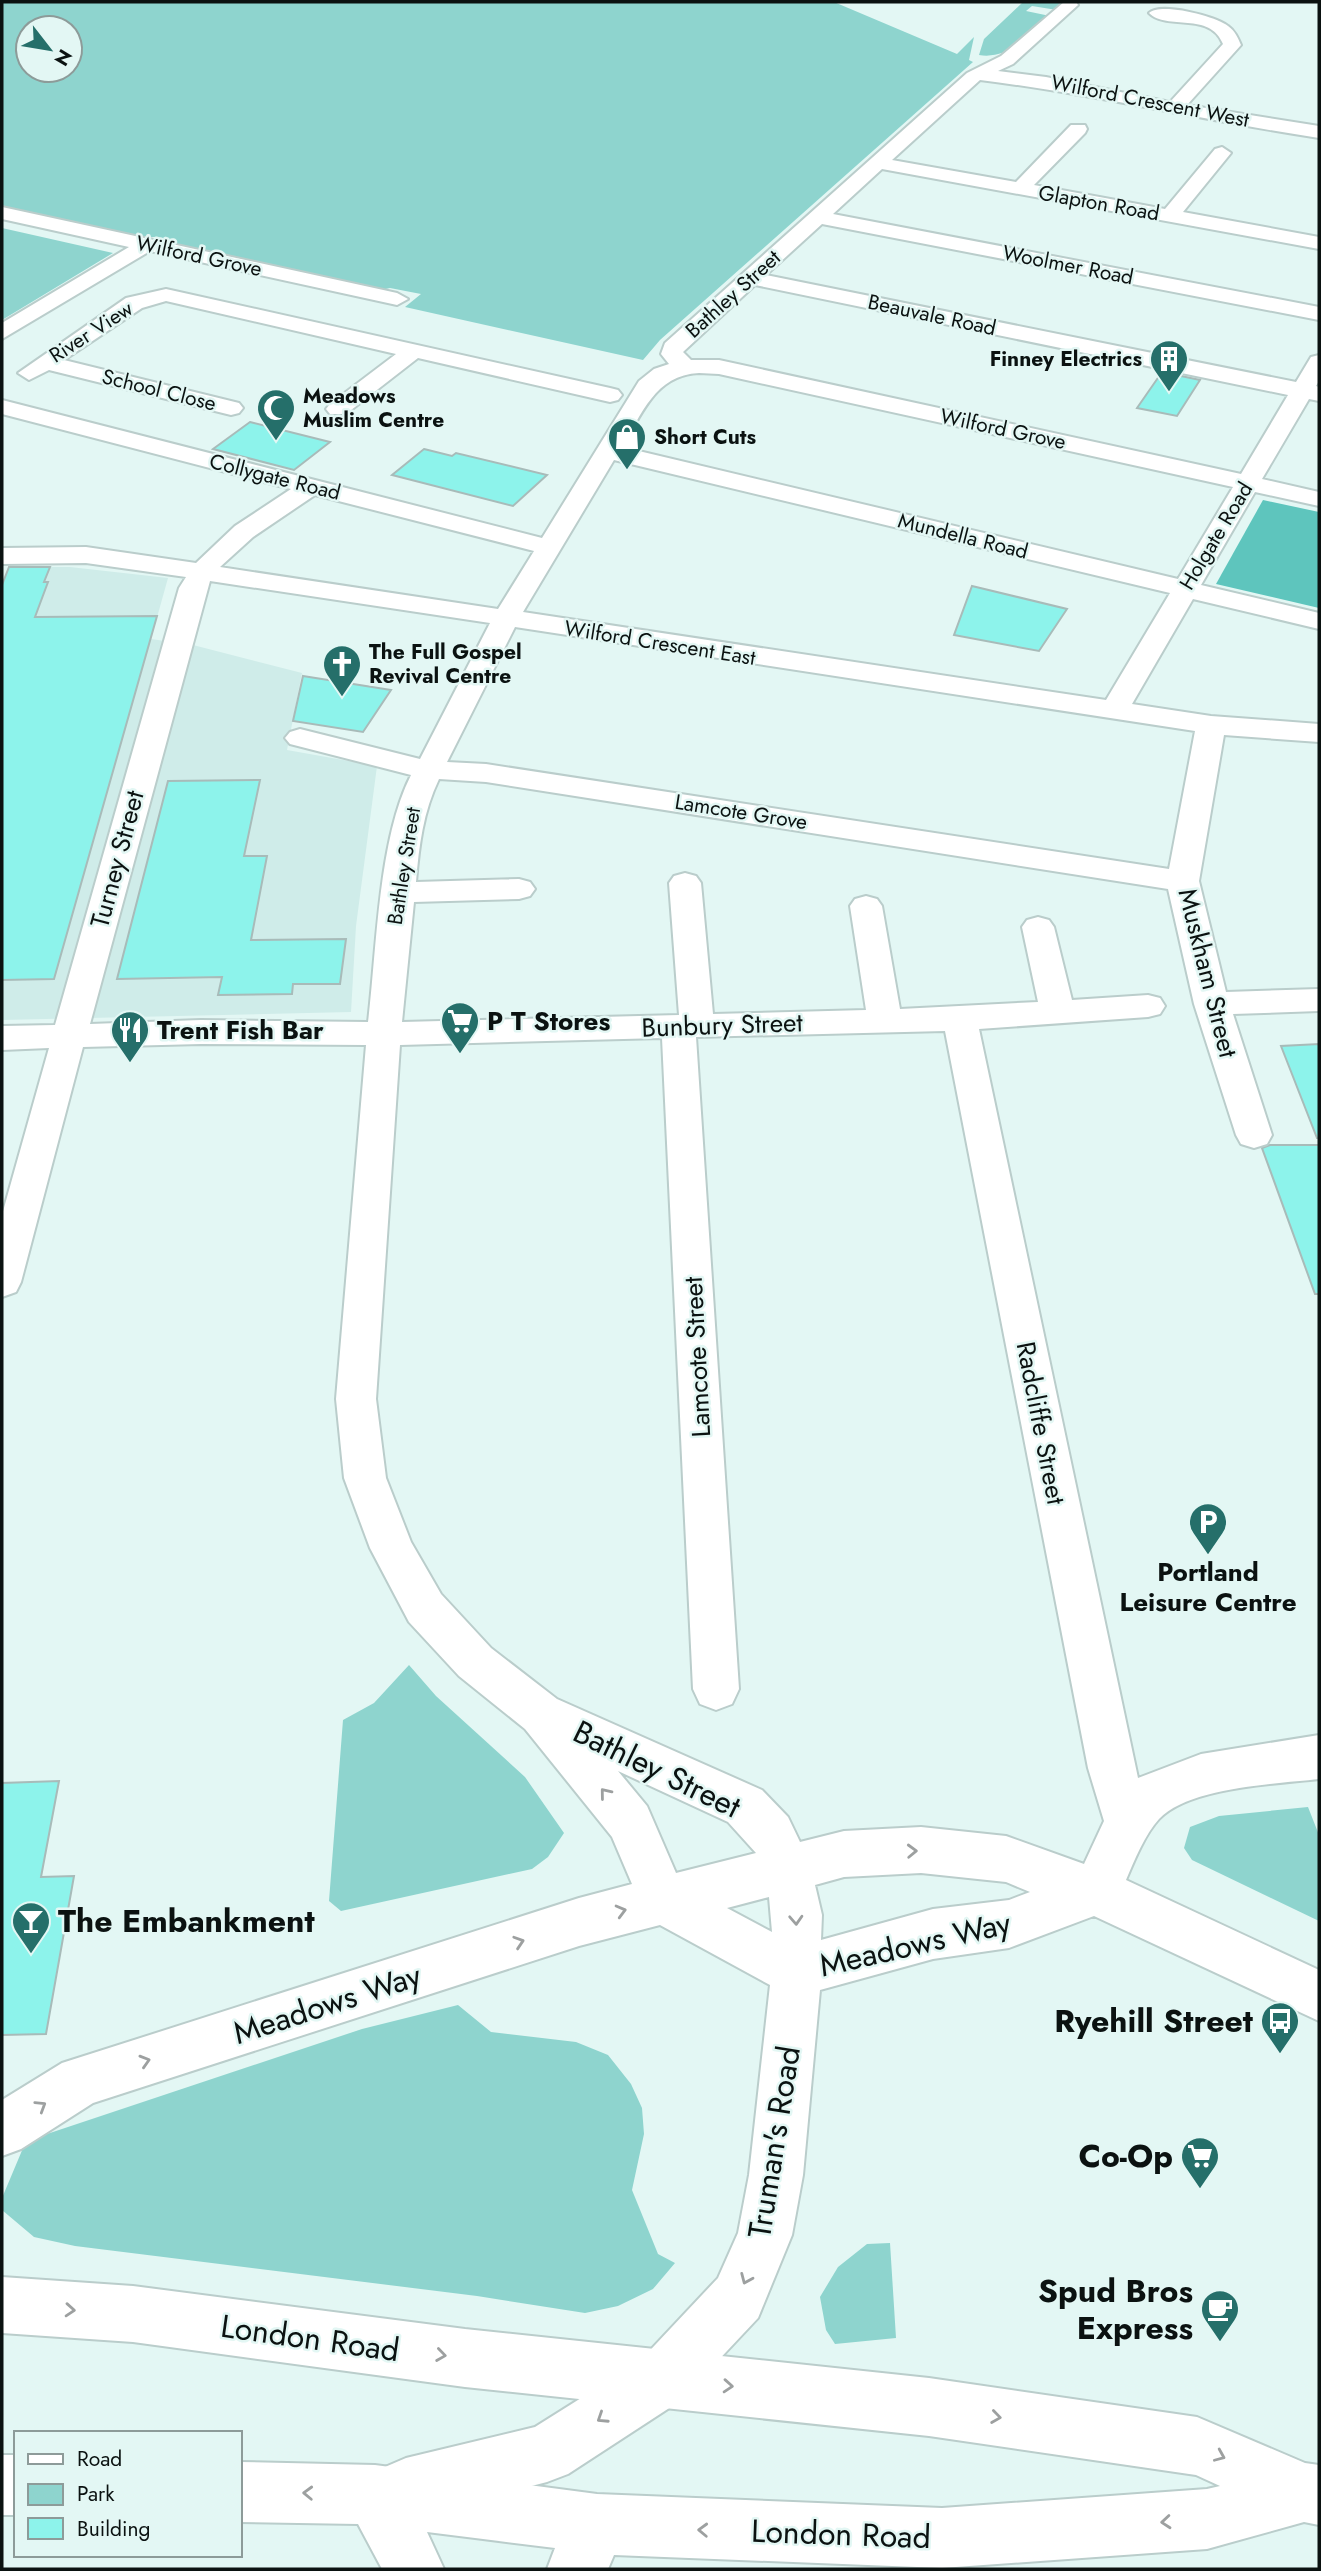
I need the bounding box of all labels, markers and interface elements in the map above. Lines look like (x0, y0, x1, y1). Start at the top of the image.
north arrow (14, 14, 84, 84)
text: N (48, 44, 79, 71)
street label: Wilford Crescent West (1048, 67, 1252, 135)
street label: Glapton Road (1036, 178, 1162, 228)
street label: Wilford Grove (133, 228, 265, 284)
street label: Woolmer Road (1000, 238, 1136, 292)
street label: Bathley Street (679, 243, 787, 345)
street label: Beauvale Road (865, 287, 999, 343)
street label: River View (43, 293, 139, 370)
building icon: Finney Electrics (1148, 338, 1190, 393)
place label: Finney Electrics (990, 344, 1142, 374)
street label: School Close (99, 361, 219, 419)
place label: Meadows Muslim Centre (303, 381, 444, 435)
mosque icon: Meadows Muslim Centre (255, 387, 297, 442)
street label: Wilford Grove (937, 401, 1069, 457)
shop icon: Short Cuts (606, 416, 648, 471)
place label: Short Cuts (654, 422, 757, 452)
street label: Collygate Road (206, 446, 344, 508)
street label: Holgate Road (1172, 476, 1260, 596)
street label: Mundella Road (895, 505, 1031, 567)
street label: Wilford Crescent East (562, 613, 758, 673)
place label: The Full Gospel Revival Centre (369, 637, 522, 691)
church icon: The Full Gospel Revival Centre (321, 643, 363, 698)
street label: Turney Street (80, 785, 154, 932)
street label: Lamcote Grove (673, 787, 810, 837)
street label: Bathley Street (380, 805, 428, 927)
street label: Muskham Street (1169, 885, 1248, 1062)
supermarket icon: P T Stores (439, 1000, 481, 1055)
place label: P T Stores (487, 1002, 610, 1040)
street label: Bunbury Street (641, 1003, 804, 1047)
restaurant icon: Trent Fish Bar (109, 1009, 151, 1064)
place label: Trent Fish Bar (157, 1011, 324, 1049)
street label: Lamcote Street (674, 1275, 720, 1438)
street label: Radcliffe Street (1007, 1338, 1076, 1508)
parking icon: Portland Leisure Centre (1187, 1501, 1229, 1556)
place label: Portland Leisure Centre (1119, 1553, 1297, 1621)
street label: Bathley Street (566, 1709, 749, 1830)
one-way arrow (600, 1789, 613, 1801)
one-way arrow (907, 1843, 918, 1858)
place label: The Embankment (58, 1898, 315, 1944)
street label: Meadows Way (815, 1899, 1016, 1988)
bar icon: The Embankment (10, 1900, 52, 1955)
one-way arrow (615, 1905, 627, 1919)
one-way arrow (788, 1915, 803, 1926)
one-way arrow (513, 1935, 525, 1950)
street label: Meadows Way (227, 1952, 428, 2056)
place label: Ryehill Street (1054, 1998, 1254, 2044)
bus stop icon: Ryehill Street (1259, 2000, 1301, 2055)
street label: Truman's Road (736, 2043, 812, 2241)
one-way arrow (139, 2055, 151, 2070)
one-way arrow (33, 2101, 46, 2114)
place label: Co-Op (1079, 2133, 1173, 2179)
supermarket icon: Co-Op (1179, 2135, 1221, 2190)
place label: Spud Bros Express (1038, 2268, 1193, 2351)
one-way arrow (740, 2272, 754, 2285)
cafe icon: Spud Bros Express (1199, 2288, 1241, 2343)
one-way arrow (65, 2302, 76, 2317)
street label: London Road (218, 2303, 402, 2373)
one-way arrow (436, 2348, 447, 2363)
one-way arrow (723, 2378, 734, 2393)
one-way arrow (597, 2409, 610, 2422)
one-way arrow (990, 2409, 1002, 2424)
legend (14, 2431, 242, 2557)
text: Road (77, 2444, 122, 2474)
one-way arrow (1212, 2448, 1225, 2462)
text: Park (77, 2479, 115, 2509)
one-way arrow (302, 2486, 313, 2501)
street label: London Road (750, 2508, 932, 2560)
text: Building (77, 2514, 150, 2544)
one-way arrow (1160, 2514, 1171, 2529)
one-way arrow (697, 2522, 708, 2538)

